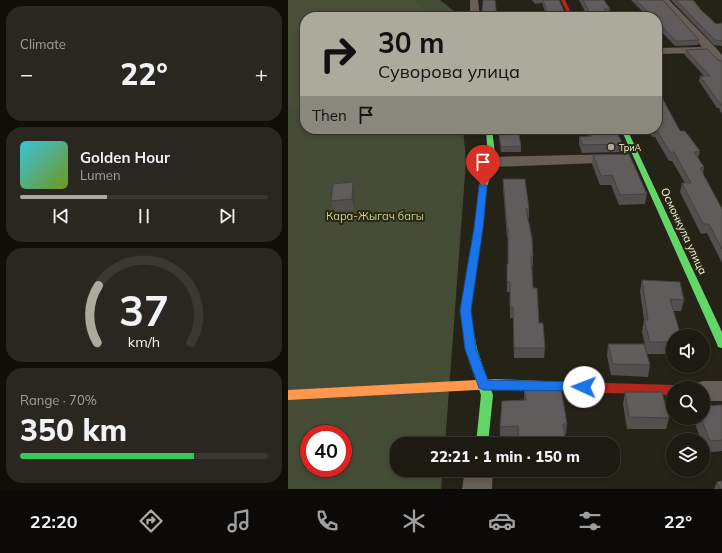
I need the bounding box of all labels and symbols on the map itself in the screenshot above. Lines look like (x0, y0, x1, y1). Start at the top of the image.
marker: ТриА (606, 142, 616, 152)
place label: ТриА (619, 142, 642, 153)
pin (466, 145, 500, 186)
street label: Осмонкула улица (658, 185, 710, 277)
park label: Кара-Жыгач багы (326, 209, 424, 223)
position arrow (563, 366, 605, 408)
speed limit sign: 40 (300, 425, 352, 477)

